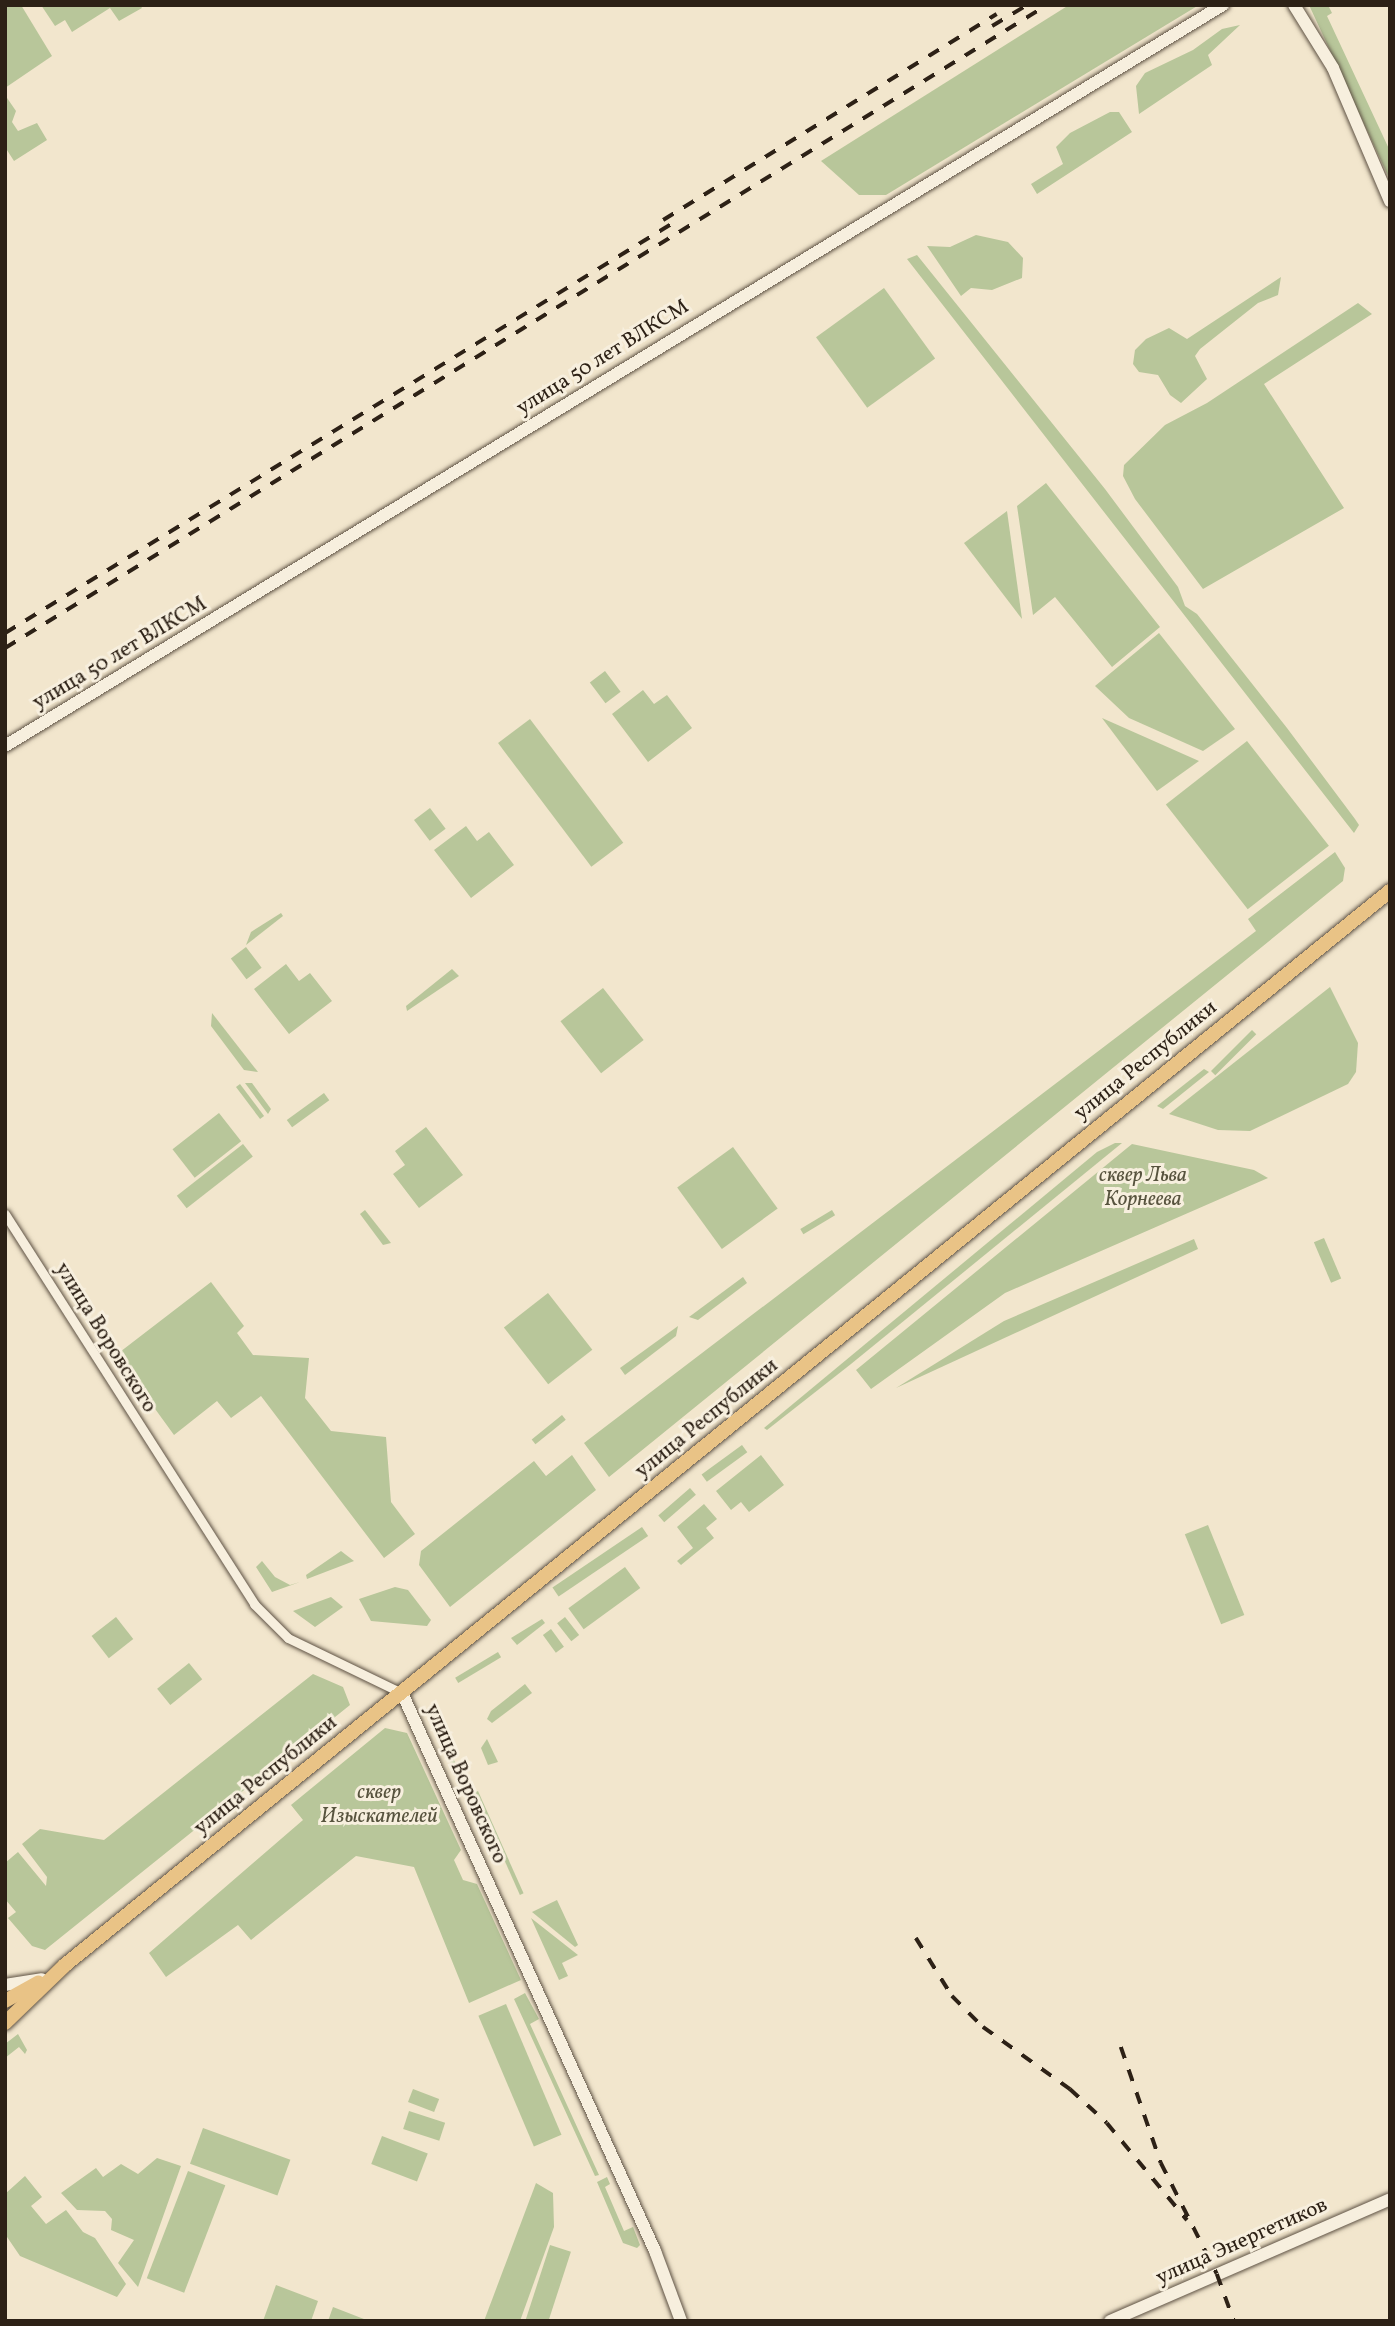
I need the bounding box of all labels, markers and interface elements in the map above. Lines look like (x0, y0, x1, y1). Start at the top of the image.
street label: улица 50 лет ВЛКСМ (512, 295, 694, 421)
street label: улица 50 лет ВЛКСМ (28, 592, 212, 716)
street label: улица Республики (1069, 996, 1223, 1126)
park label: сквер Льва Корнеева (1099, 1163, 1187, 1213)
street label: улица Воровского (49, 1258, 161, 1418)
street label: улица Республики (630, 1354, 784, 1484)
street label: улица Воровского (418, 1700, 512, 1868)
street label: улица Республики (189, 1711, 343, 1841)
park label: сквер Изыскателей (320, 1780, 438, 1830)
street label: улица Энергетиков (1152, 2193, 1332, 2291)

